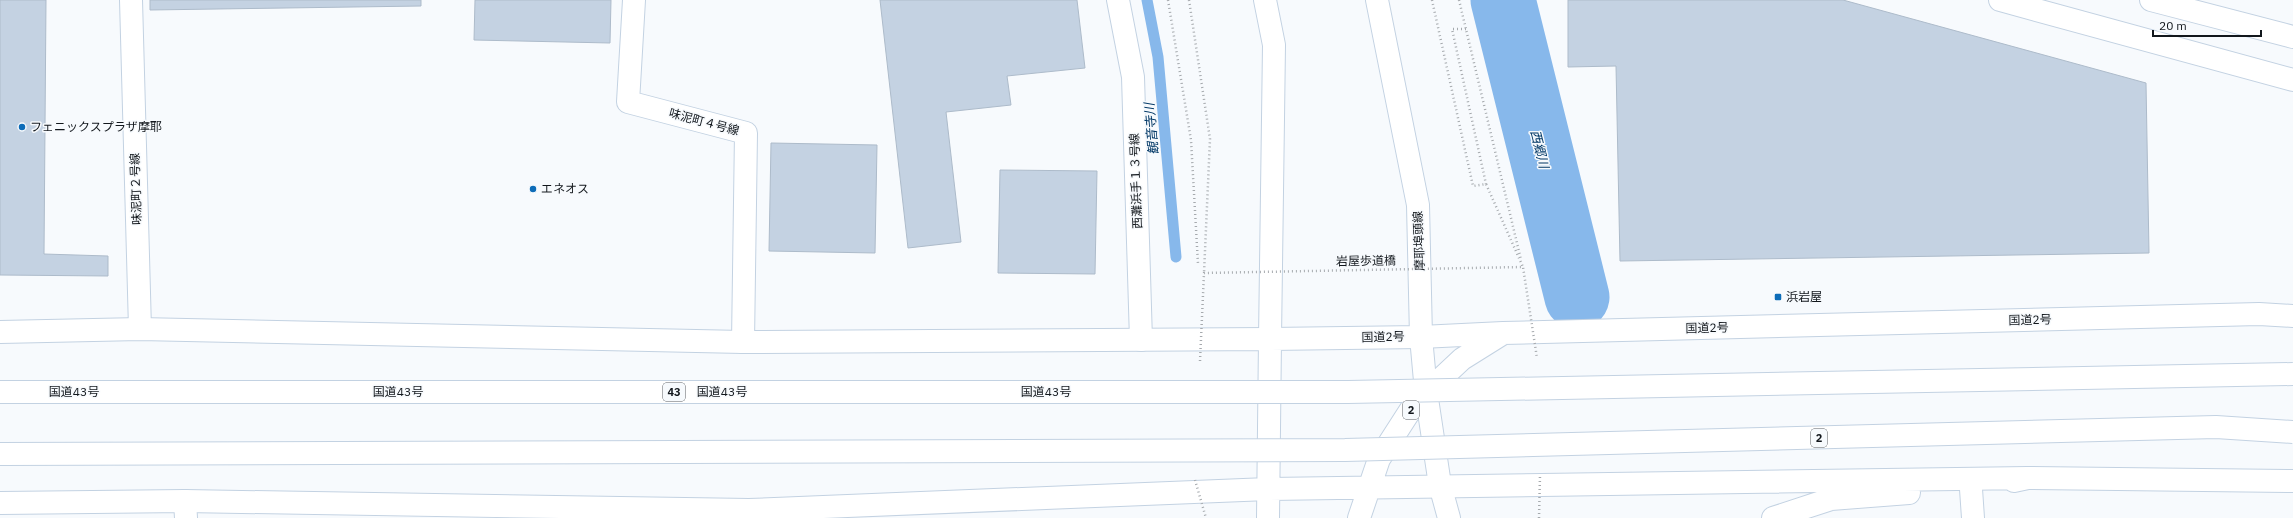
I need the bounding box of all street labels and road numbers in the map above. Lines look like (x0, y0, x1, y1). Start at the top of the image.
street label: 味泥町４号線 (667, 105, 741, 138)
street label: 西灘浜手１３号線 (1126, 133, 1145, 229)
street label: 味泥町２号線 (127, 153, 144, 225)
street label: 摩耶埠頭線 (1410, 211, 1427, 271)
street label: 岩屋歩道橋 (1336, 252, 1396, 269)
street label: 国道2号 (2008, 312, 2052, 327)
street label: 国道2号 (1685, 320, 1729, 335)
street label: 国道2号 (1361, 329, 1405, 344)
road number: 43 (663, 383, 685, 401)
street label: 国道43号 (49, 384, 99, 399)
street label: 国道43号 (373, 384, 423, 399)
street label: 国道43号 (697, 384, 747, 399)
street label: 国道43号 (1021, 384, 1071, 399)
road number: 2 (1403, 401, 1419, 419)
road number: 2 (1811, 429, 1827, 447)

